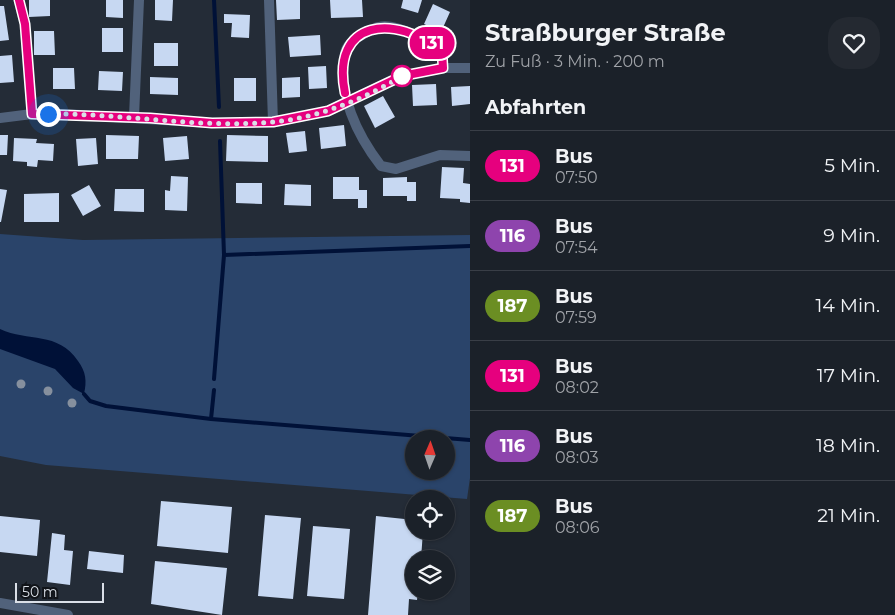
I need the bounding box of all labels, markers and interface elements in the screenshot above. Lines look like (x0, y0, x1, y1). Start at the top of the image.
button: heart (828, 17, 880, 69)
text: Straßburger Straße (485, 18, 726, 47)
line badge: 131 (403, 27, 461, 59)
text: 131 (420, 32, 444, 54)
text: Zu Fuß · 3 Min. · 200 m (485, 52, 665, 71)
unlabelled marker (391, 65, 413, 87)
text: Abfahrten (485, 96, 586, 119)
your location (36, 102, 61, 127)
text: Bus (555, 145, 593, 168)
text: 5 Min. (824, 154, 880, 177)
text: 131 (500, 155, 525, 177)
text: 07:50 (555, 168, 598, 187)
text: Bus (555, 215, 593, 238)
text: 9 Min. (823, 224, 880, 247)
text: 116 (500, 225, 525, 247)
text: 07:54 (555, 238, 598, 257)
text: Bus (555, 285, 593, 308)
text: 14 Min. (815, 294, 880, 317)
text: 187 (497, 295, 528, 317)
text: 07:59 (555, 308, 597, 327)
text: Bus (555, 355, 593, 378)
text: 17 Min. (817, 364, 880, 387)
text: 131 (500, 365, 525, 387)
text: 08:02 (555, 378, 599, 397)
text: Bus (555, 425, 593, 448)
north arrow (405, 430, 455, 480)
map controls (405, 430, 455, 600)
text: 18 Min. (816, 434, 880, 457)
text: 116 (500, 435, 525, 457)
text: 08:03 (555, 448, 599, 467)
button: locate (405, 490, 455, 540)
text: Bus (555, 495, 593, 518)
text: 21 Min. (817, 504, 880, 527)
text: 187 (497, 505, 528, 527)
text: 08:06 (555, 518, 600, 537)
button: layers (405, 550, 455, 600)
scale bar (15, 580, 104, 603)
text: 50 m (22, 583, 58, 601)

